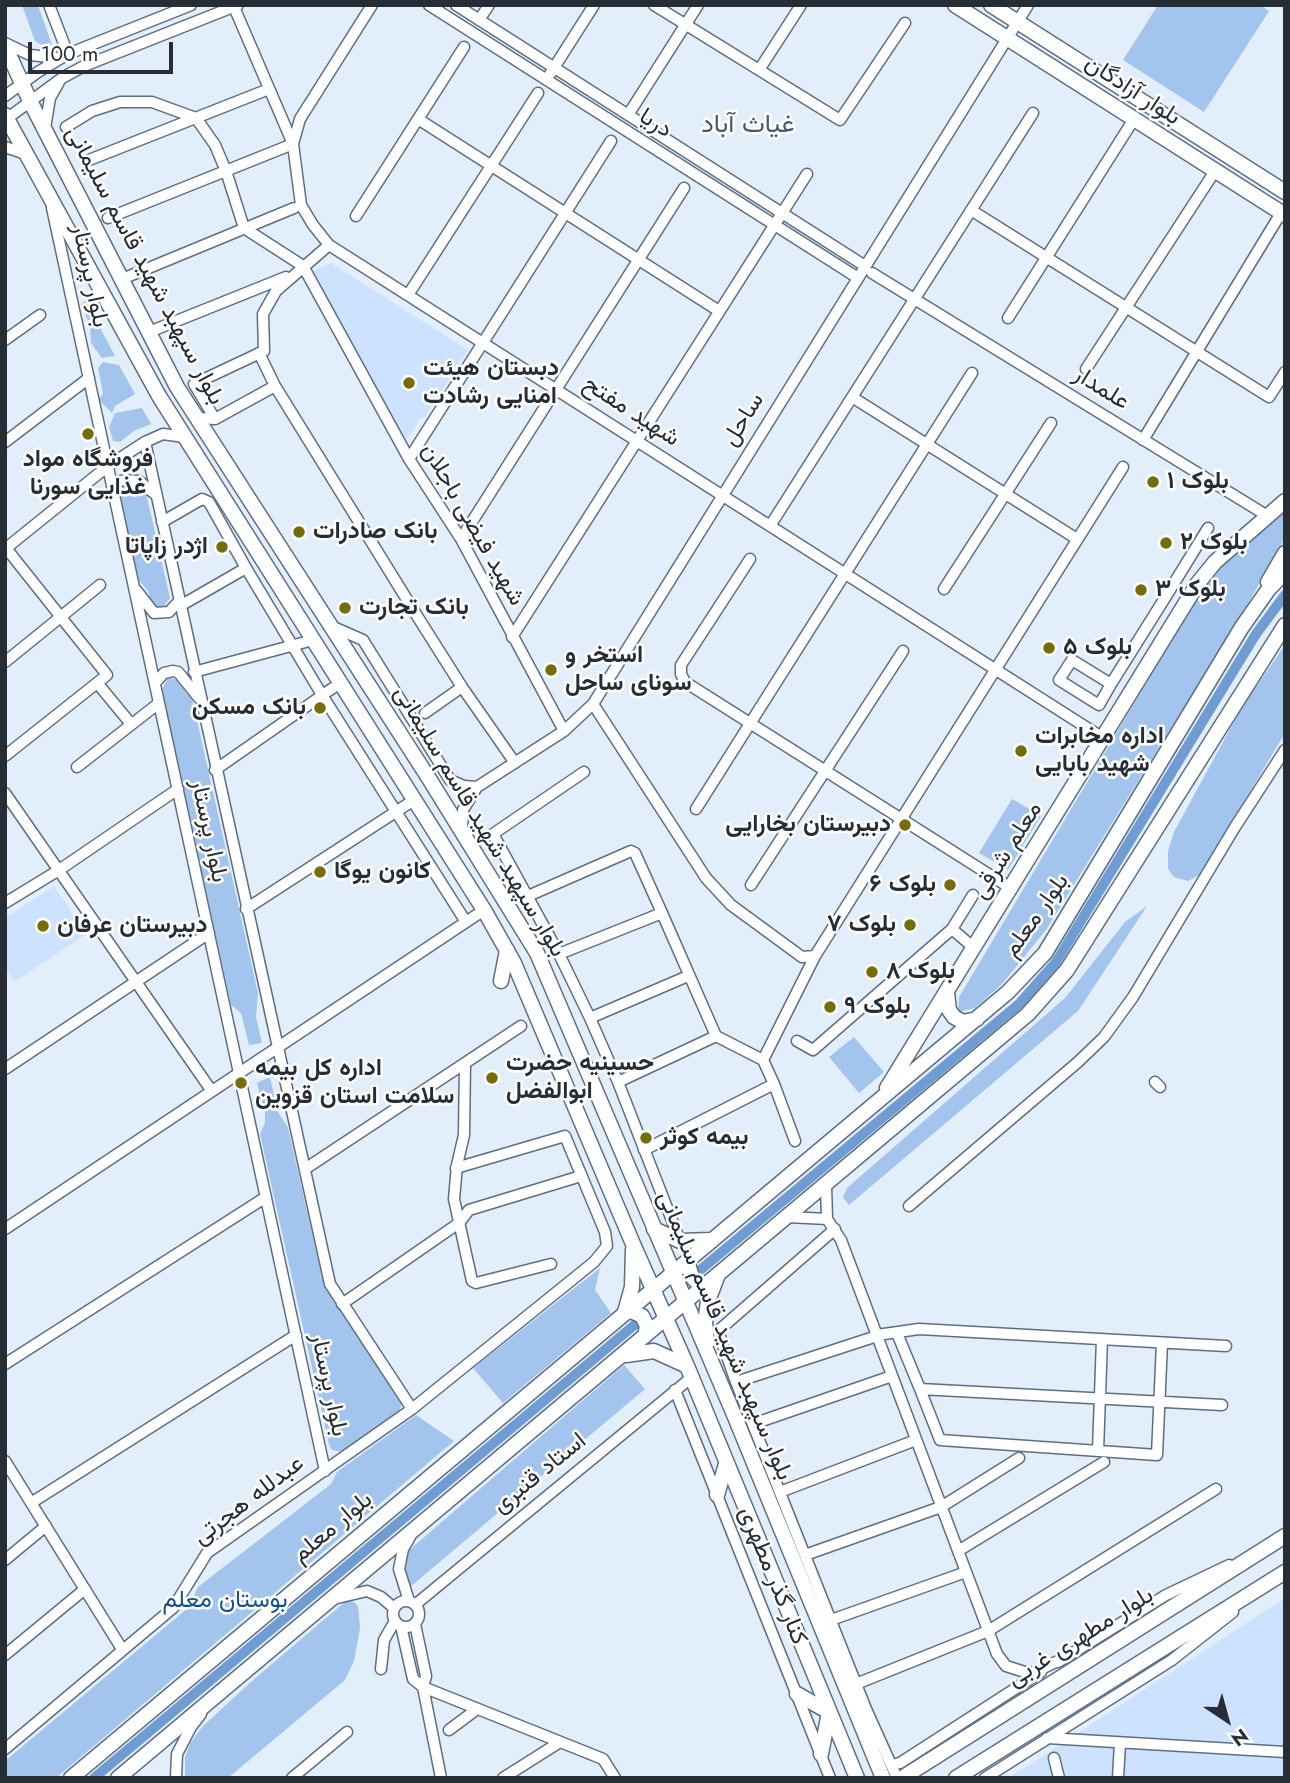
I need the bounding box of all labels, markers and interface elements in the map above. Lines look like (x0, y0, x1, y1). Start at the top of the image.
scale bar (32, 28, 177, 72)
text: 100 m (41, 39, 98, 69)
street label: بلوار آزادگان (1079, 49, 1185, 133)
street label: دریا (633, 103, 677, 145)
district label: غیاث آباد (701, 110, 795, 142)
street label: بلوار سپهبد شهید قاسم سلیمانی (58, 122, 230, 410)
street label: بلوار پرستار (64, 222, 114, 330)
place label: دبستان هیئت امنایی رشادت (423, 355, 559, 411)
street label: علمدار (1068, 361, 1134, 417)
street label: شهید مفتح (577, 370, 685, 454)
marker: دبستان هیئت امنایی رشادت (401, 375, 417, 391)
street label: ساحل (717, 388, 771, 452)
marker: فروشگاه مواد غذایی سورنا (80, 426, 96, 442)
street label: شهید فیضی باجلان (414, 439, 530, 611)
place label: فروشگاه مواد غذایی سورنا (23, 446, 153, 502)
place label: بلوک ۱ (1167, 468, 1229, 496)
marker: بلوک ۱ (1145, 474, 1161, 490)
place label: بانک صادرات (313, 518, 438, 546)
marker: بانک صادرات (291, 524, 307, 540)
place label: بلوک ۲ (1180, 529, 1248, 557)
place label: اژدر زاپاتا (125, 533, 208, 561)
marker: بلوک ۲ (1158, 535, 1174, 551)
marker: اژدر زاپاتا (214, 539, 230, 555)
place label: بلوک ۳ (1155, 576, 1226, 604)
marker: بلوک ۳ (1133, 582, 1149, 598)
place label: بانک تجارت (359, 594, 469, 622)
marker: بانک تجارت (337, 600, 353, 616)
place label: بلوک ۵ (1063, 634, 1132, 662)
marker: بلوک ۵ (1041, 640, 1057, 656)
place label: استخر و سونای ساحل (565, 642, 692, 698)
marker: استخر و سونای ساحل (543, 662, 559, 678)
street label: بلوار سپهبد شهید قاسم سلیمانی (386, 681, 572, 963)
place label: بانک مسکن (192, 694, 306, 722)
marker: بانک مسکن (312, 700, 328, 716)
place label: اداره مخابرات شهید بابایی (1035, 723, 1164, 779)
marker: اداره مخابرات شهید بابایی (1013, 743, 1029, 759)
street label: بلوار پرستار (183, 777, 233, 885)
street label: معلم شرقی (967, 797, 1049, 905)
place label: دبیرستان بخارایی (725, 811, 891, 839)
marker: دبیرستان بخارایی (897, 817, 913, 833)
place label: کانون یوگا (334, 858, 431, 886)
marker: کانون یوگا (312, 864, 328, 880)
street label: بلوار معلم (998, 869, 1076, 963)
place label: بلوک ۶ (869, 871, 936, 899)
marker: بلوک ۶ (942, 877, 958, 893)
place label: بلوک ۷ (827, 911, 896, 939)
place label: دبیرستان عرفان (57, 912, 207, 940)
marker: بلوک ۷ (902, 917, 918, 933)
marker: دبیرستان عرفان (35, 918, 51, 934)
place label: بلوک ۸ (886, 958, 955, 986)
marker: بلوک ۸ (864, 964, 880, 980)
place label: بلوک ۹ (844, 993, 910, 1021)
marker: بلوک ۹ (822, 999, 838, 1015)
place label: حسینیه حضرت ابوالفضل (506, 1050, 654, 1106)
place label: اداره کل بیمه سلامت استان قزوین (255, 1055, 454, 1111)
marker: حسینیه حضرت ابوالفضل (484, 1070, 500, 1086)
marker: اداره کل بیمه سلامت استان قزوین (233, 1075, 249, 1091)
place label: بیمه کوثر (660, 1124, 749, 1152)
marker: بیمه کوثر (638, 1130, 654, 1146)
street label: بلوار سپهبد شهید قاسم سلیمانی (650, 1187, 798, 1485)
street label: بلوار پرستار (303, 1331, 353, 1439)
street label: استاد قنبری (487, 1427, 593, 1521)
street label: عبدلله هجرتی (188, 1450, 310, 1552)
street label: بلوار معلم (287, 1486, 379, 1570)
street label: کنار گذر مطهری (731, 1503, 813, 1649)
street label: بلوار مطهری غربی (1003, 1582, 1159, 1694)
park label: بوستان معلم (163, 1587, 287, 1615)
north arrow (1192, 1685, 1262, 1755)
text: N (1226, 1722, 1254, 1753)

